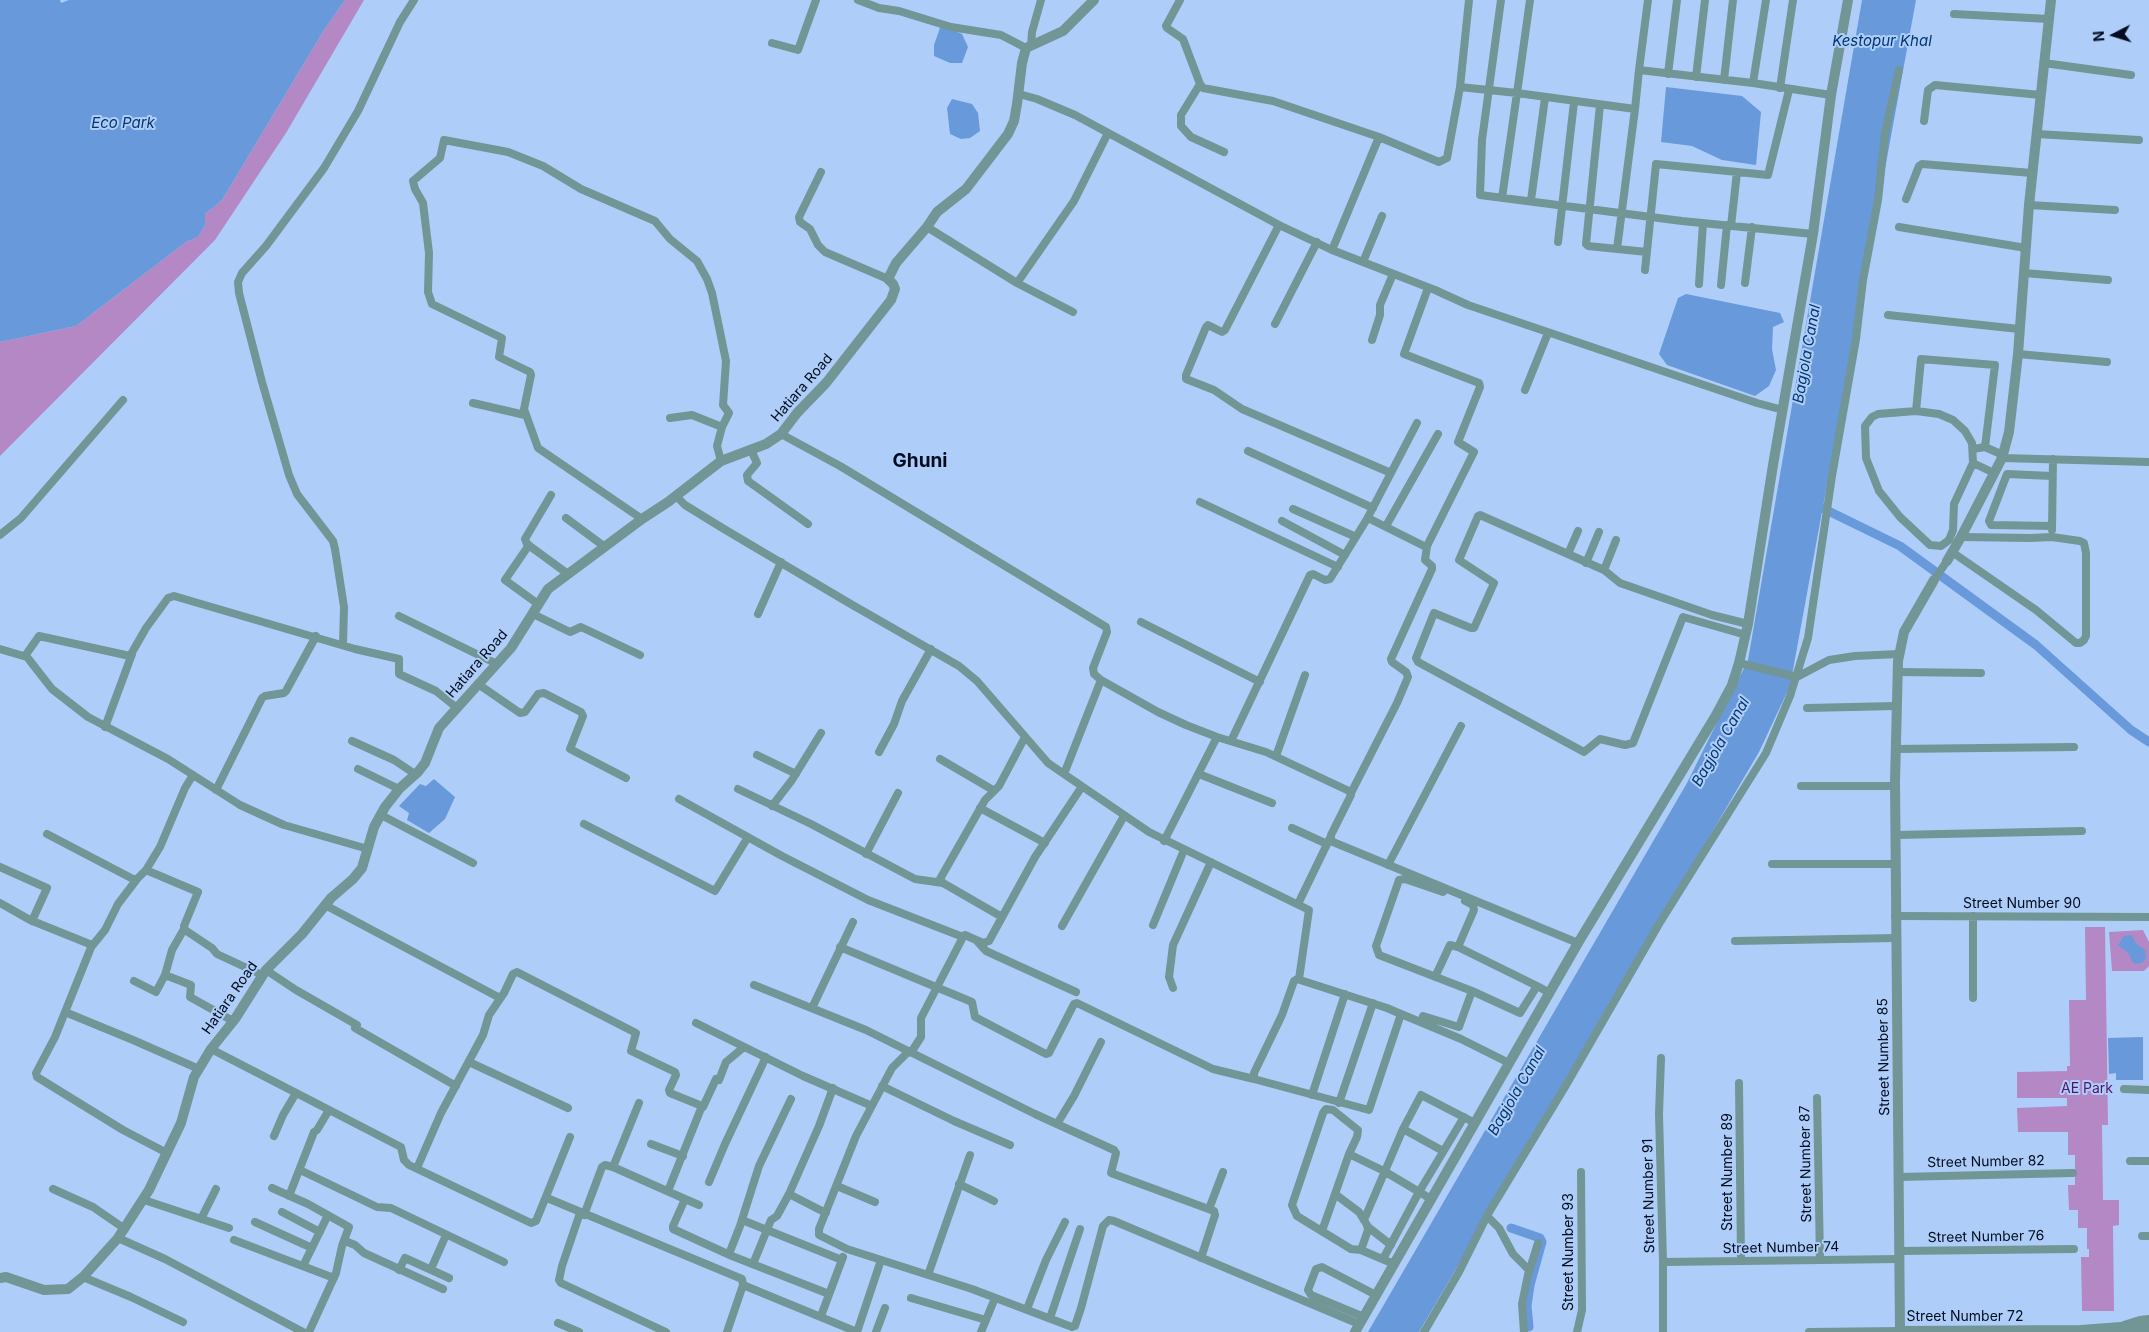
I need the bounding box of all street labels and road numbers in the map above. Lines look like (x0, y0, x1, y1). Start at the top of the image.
street label: Hatiara Road (768, 350, 836, 426)
street label: Hatiara Road (443, 626, 511, 702)
street label: Street Number 90 (1963, 896, 2081, 912)
street label: Hatiara Road (199, 958, 261, 1038)
street label: Street Number 85 (1875, 998, 1893, 1116)
street label: Street Number 87 (1797, 1105, 1815, 1223)
street label: Street Number 89 (1720, 1113, 1736, 1231)
street label: Street Number 91 (1640, 1138, 1658, 1254)
street label: Street Number 82 (1927, 1153, 2045, 1171)
street label: Street Number 93 (1561, 1193, 1577, 1311)
street label: Street Number 76 (1927, 1228, 2045, 1246)
street label: Street Number 74 (1723, 1239, 1839, 1257)
street label: Street Number 72 (1907, 1309, 2023, 1325)

